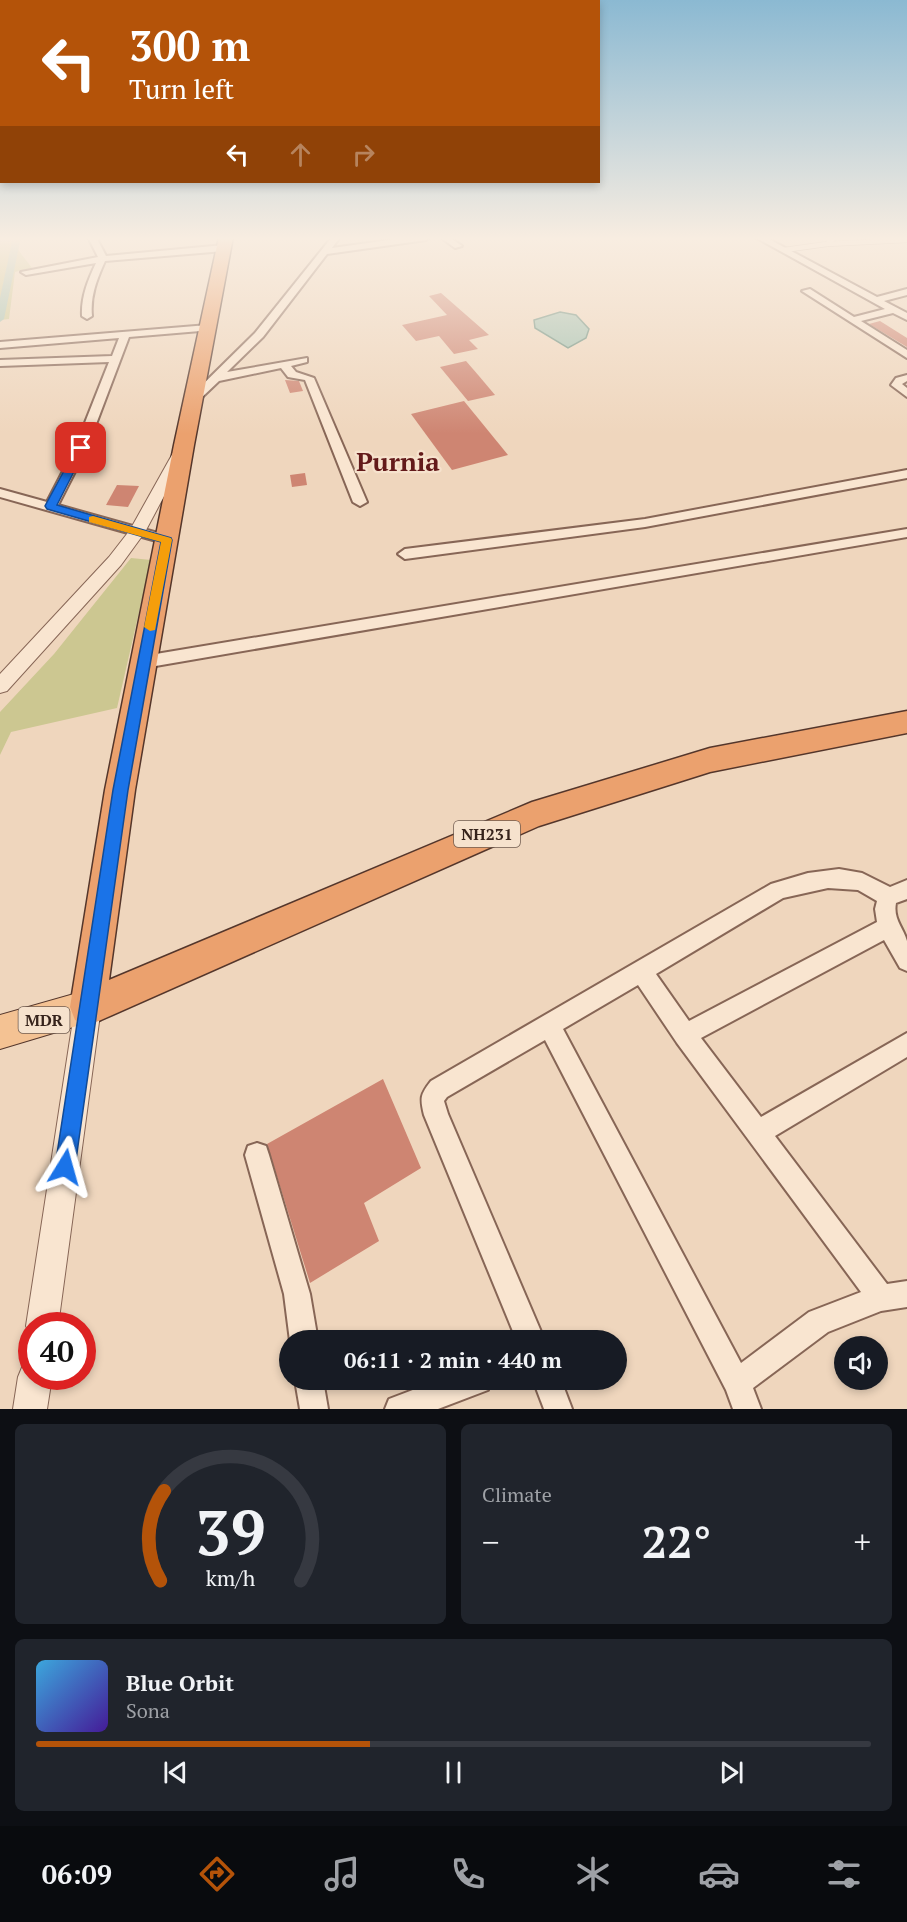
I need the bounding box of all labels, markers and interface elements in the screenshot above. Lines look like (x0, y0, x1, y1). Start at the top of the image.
text: 300 m (129, 17, 250, 73)
icon: left (30, 24, 108, 102)
text: Turn left (129, 71, 234, 107)
icon: left (221, 138, 254, 171)
icon: ahead (284, 138, 317, 171)
icon: right (347, 138, 380, 171)
pin (55, 422, 106, 473)
icon: arrive (64, 431, 97, 464)
district label: Purnia (356, 444, 440, 478)
road number: NH231 (454, 821, 520, 847)
road number: MDR (18, 1007, 70, 1033)
position arrow (33, 1135, 97, 1199)
speed limit sign: 40 (18, 1312, 96, 1390)
map controls (834, 1336, 888, 1390)
button: sound (834, 1336, 888, 1390)
text: 06:11 · 2 min · 440 m (344, 1345, 562, 1374)
text: Climate (482, 1481, 552, 1508)
text: 39 (195, 1490, 266, 1573)
text: 22° (642, 1511, 711, 1571)
text: − (482, 1520, 500, 1563)
text: + (853, 1520, 871, 1563)
text: km/h (206, 1564, 256, 1592)
text: Blue Orbit (126, 1668, 234, 1697)
text: Sona (126, 1697, 170, 1724)
icon: previous (159, 1756, 192, 1789)
icon: pause (437, 1756, 470, 1789)
icon: next (715, 1756, 748, 1789)
icon: directions (196, 1853, 238, 1895)
icon: music (321, 1853, 363, 1895)
icon: phone (447, 1853, 489, 1895)
icon: climate (572, 1853, 614, 1895)
icon: car (698, 1853, 740, 1895)
icon: filters (823, 1853, 865, 1895)
text: 06:09 (42, 1856, 112, 1892)

